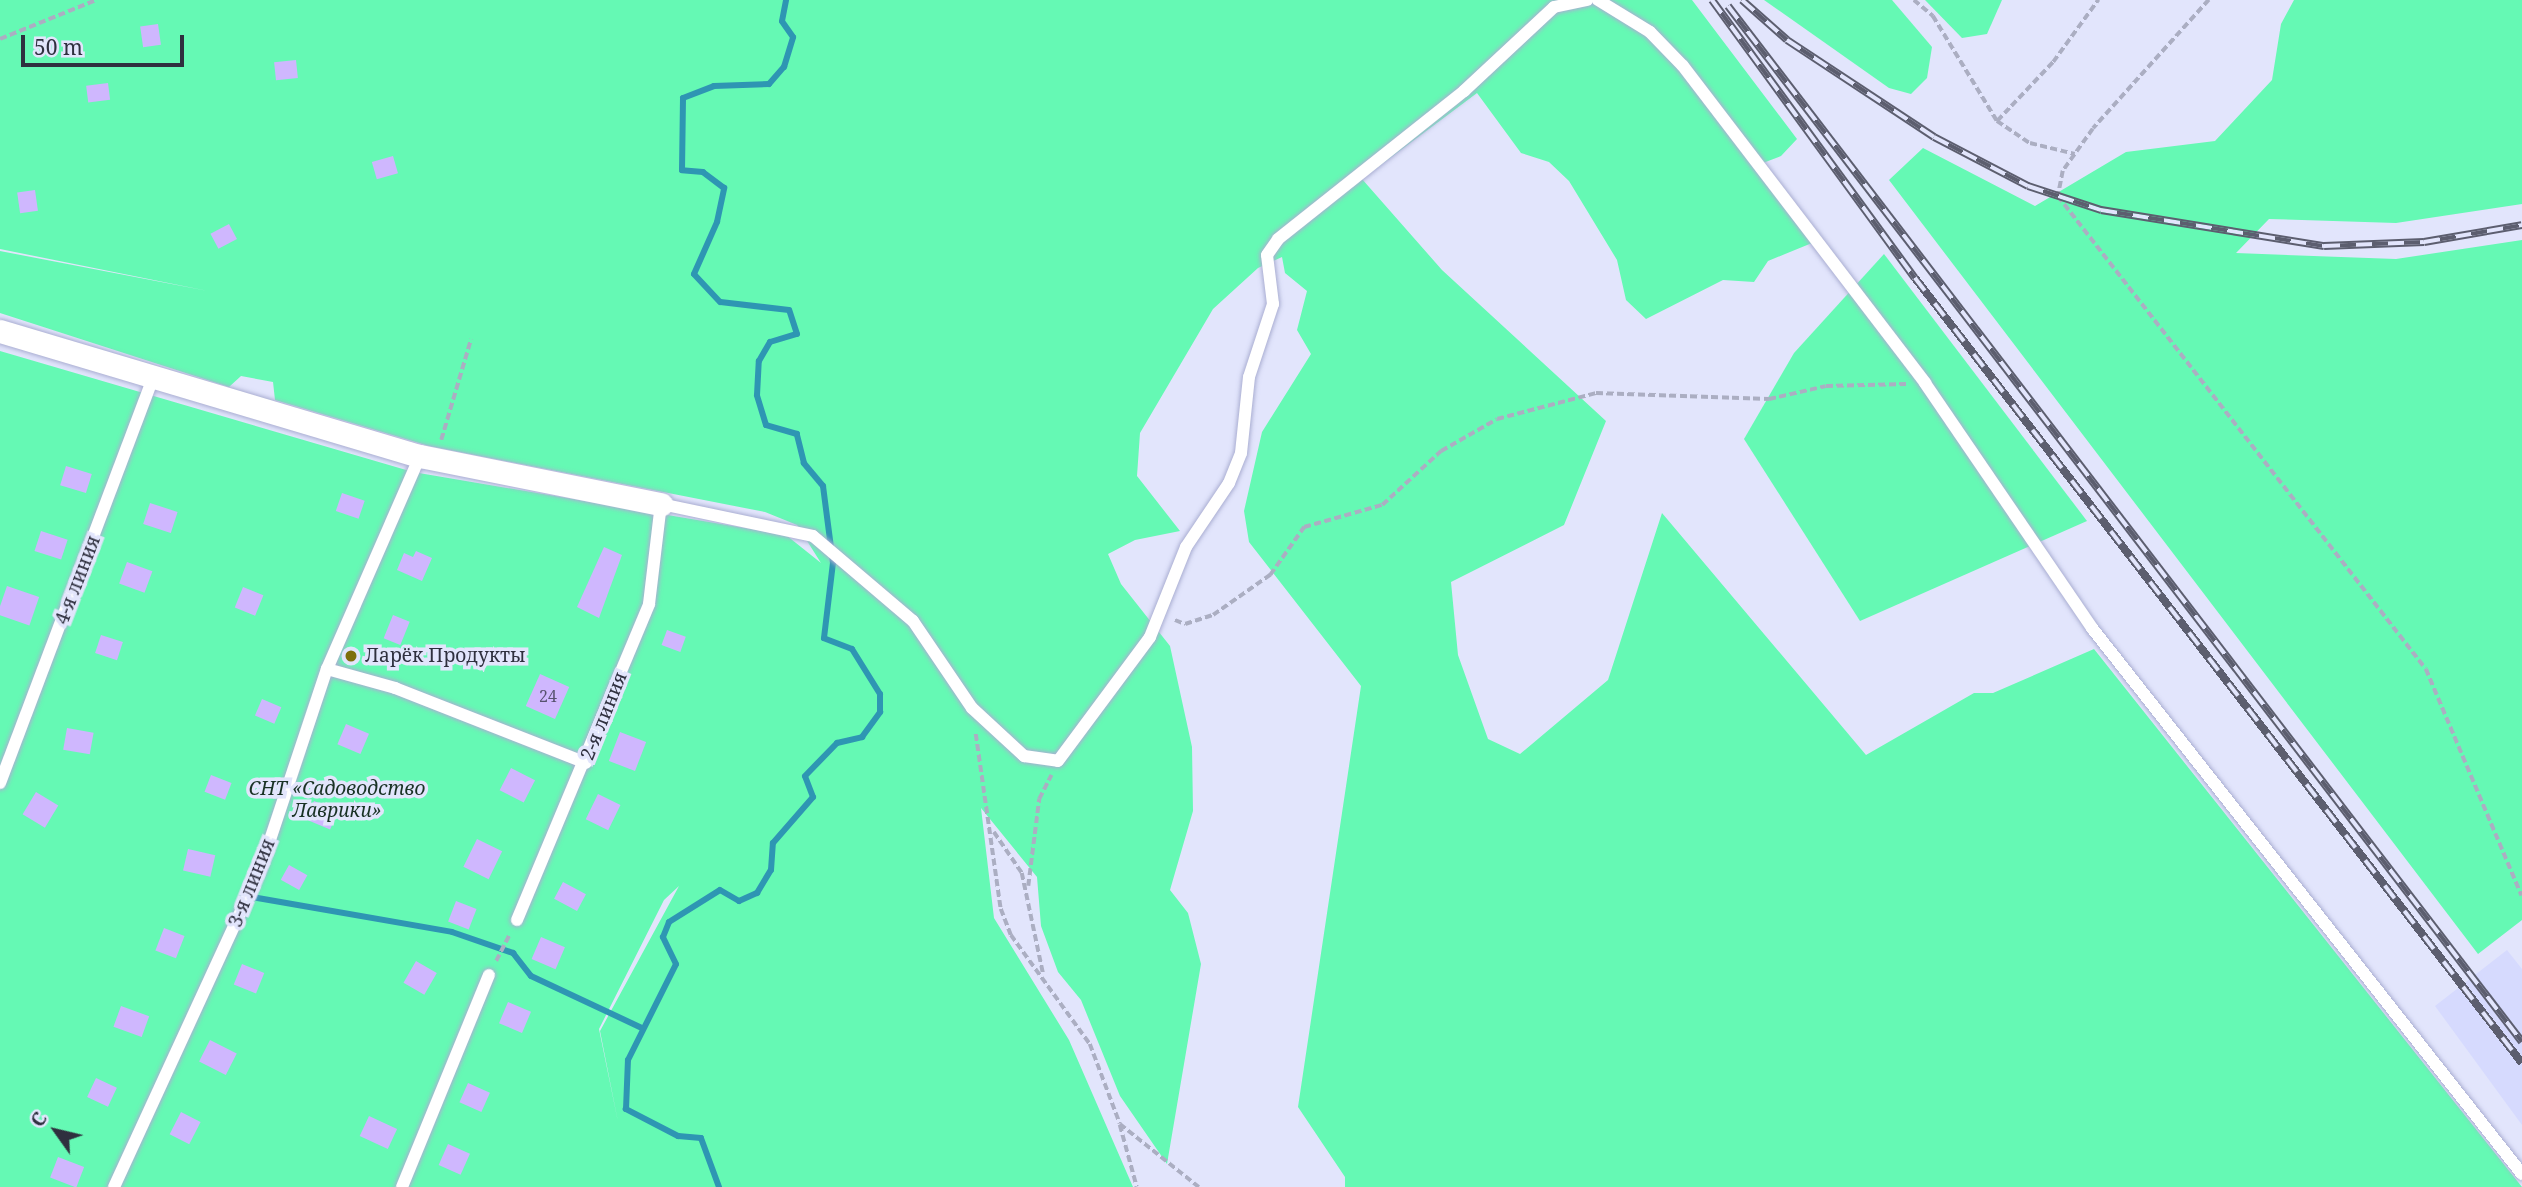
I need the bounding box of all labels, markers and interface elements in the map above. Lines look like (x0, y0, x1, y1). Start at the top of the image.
scale bar (24, 21, 187, 65)
text: 50 m (34, 33, 83, 61)
street label: 4-я линия (51, 532, 105, 628)
place label: Ларёк Продукты (365, 645, 526, 667)
marker: Ларёк Продукты (343, 648, 359, 664)
street label: 2-я линия (576, 669, 632, 763)
house number: 24 (539, 686, 557, 706)
park label: СНТ «Садоводство Лаврики» (249, 778, 425, 822)
street label: 3-я линия (224, 836, 280, 930)
north arrow (21, 1096, 91, 1166)
text: С (24, 1107, 53, 1132)

